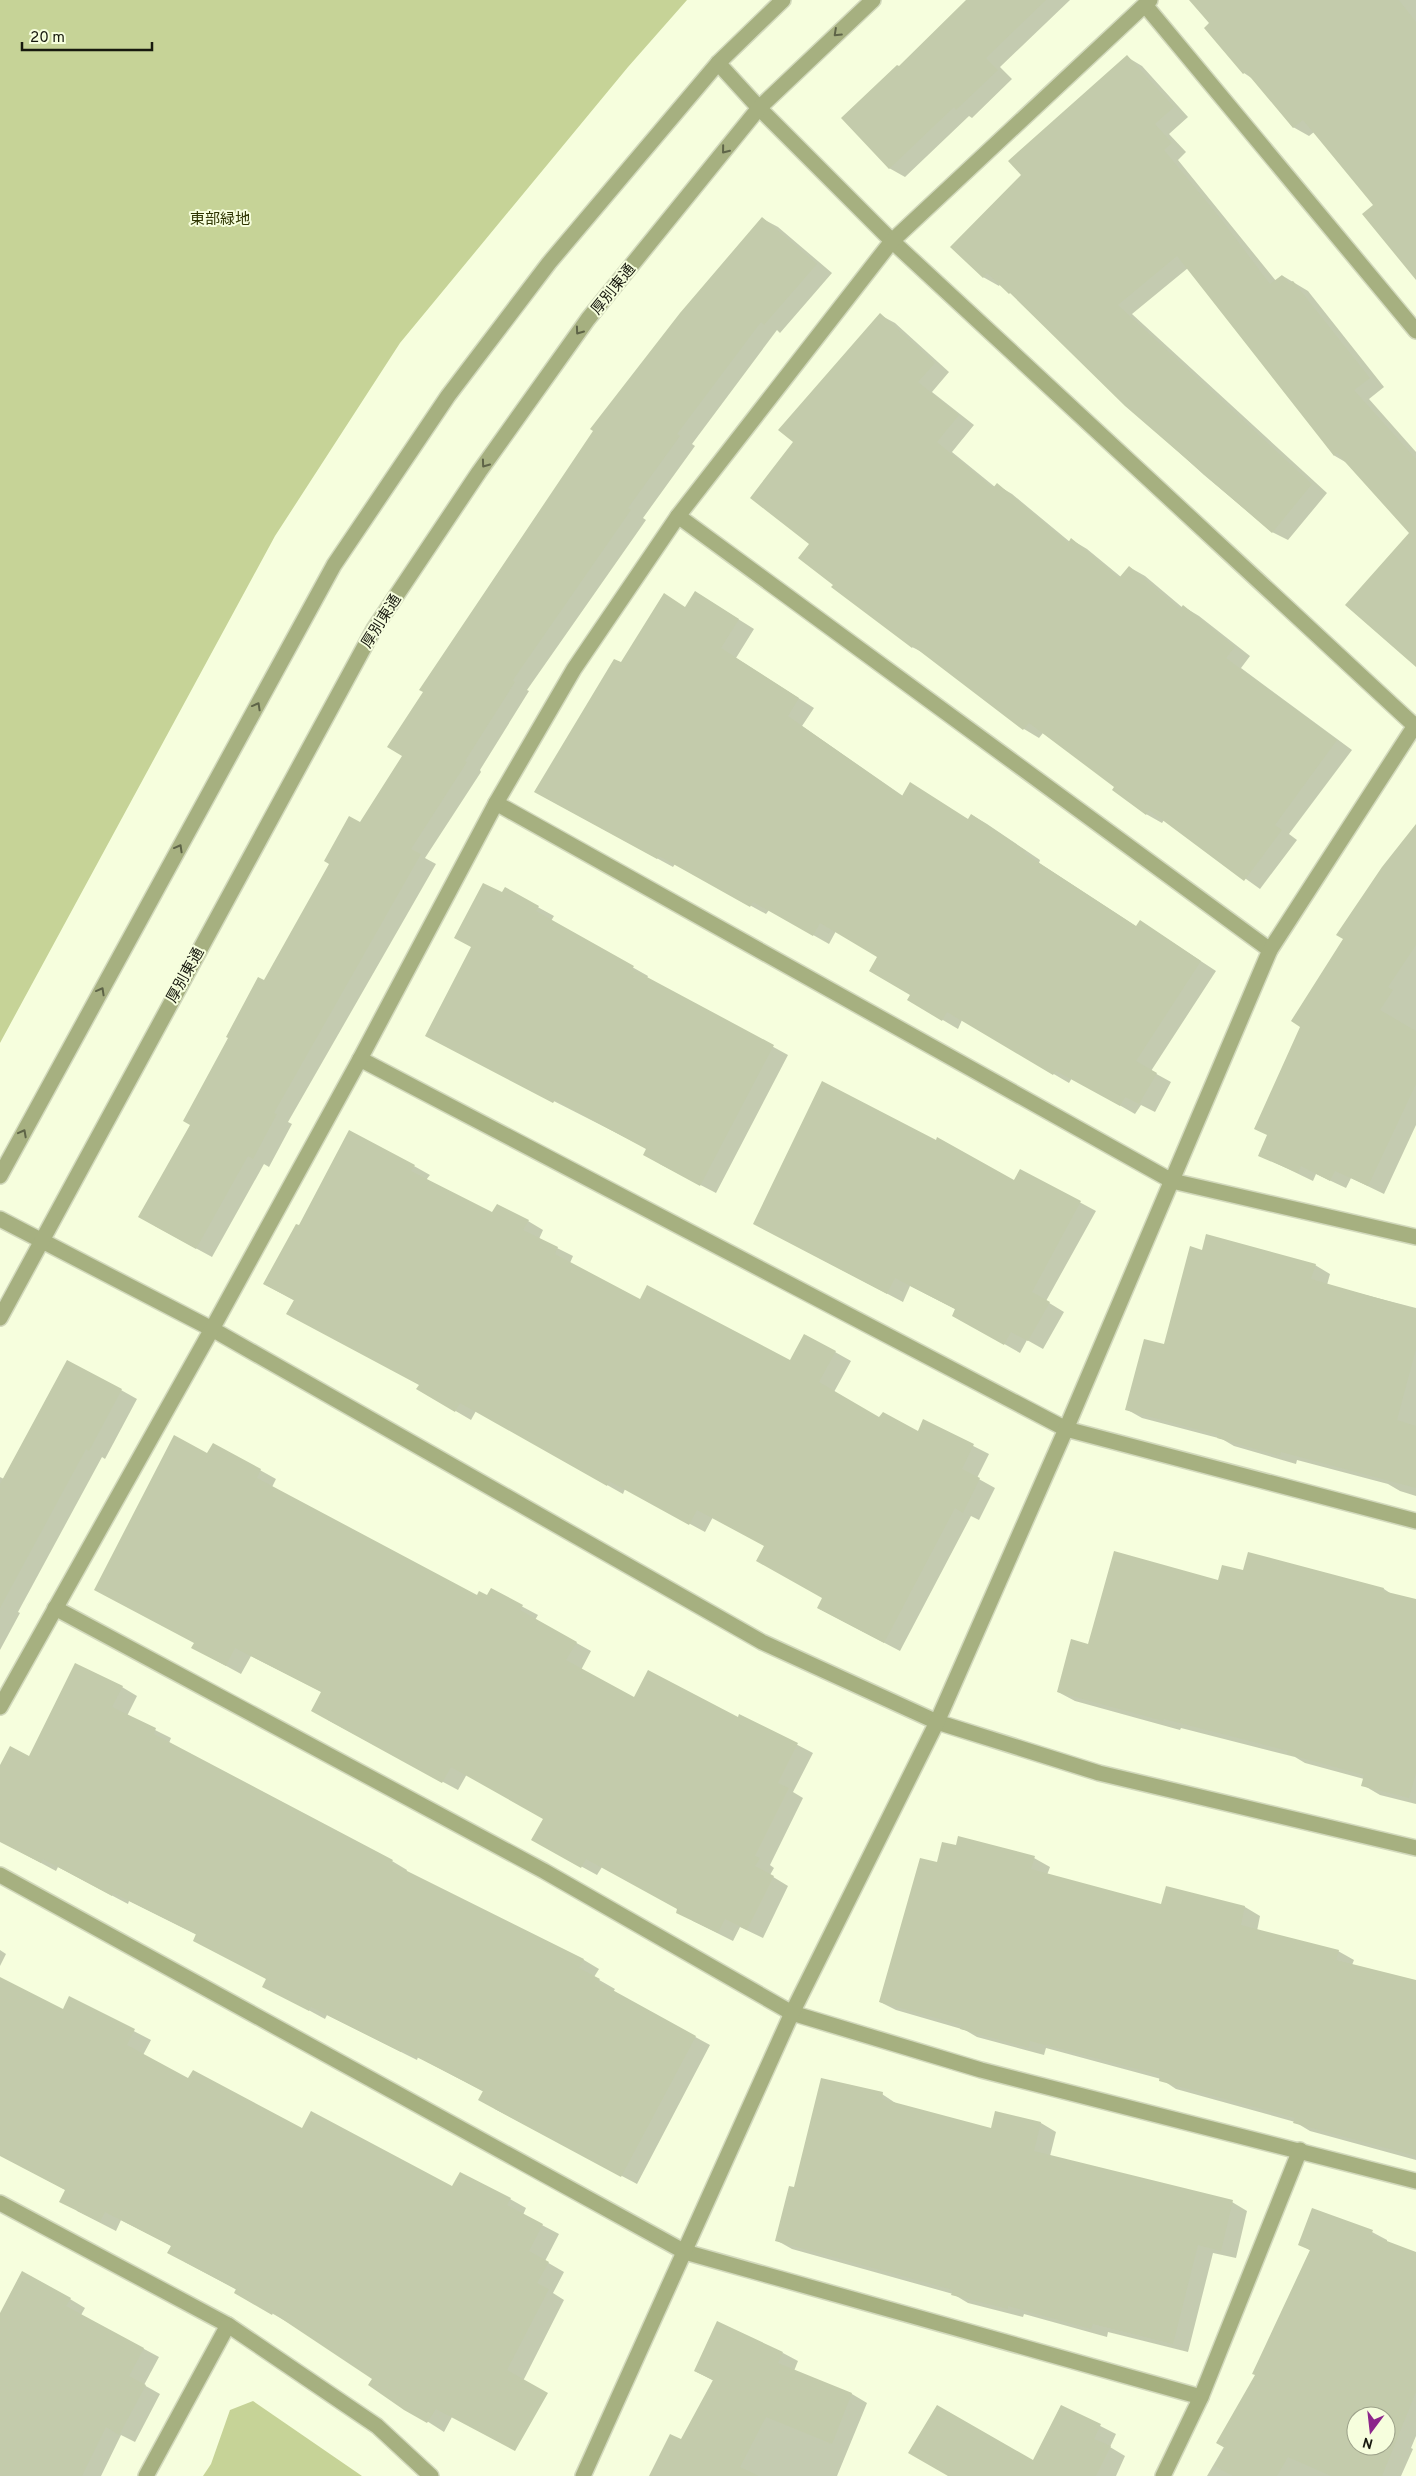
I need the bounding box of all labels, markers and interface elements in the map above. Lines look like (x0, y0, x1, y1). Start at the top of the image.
scale bar (22, 20, 152, 52)
one-way arrow (834, 27, 843, 36)
text: 20 m (30, 29, 65, 48)
one-way arrow (722, 144, 730, 153)
park label: 東部緑地 (190, 211, 250, 230)
street label: 厚別東通 (588, 261, 640, 319)
one-way arrow (576, 326, 585, 335)
one-way arrow (482, 458, 491, 468)
street label: 厚別東通 (358, 591, 406, 652)
one-way arrow (251, 702, 261, 711)
one-way arrow (173, 844, 183, 853)
street label: 厚別東通 (163, 945, 209, 1007)
one-way arrow (94, 987, 104, 996)
one-way arrow (17, 1129, 27, 1138)
north arrow (1346, 2406, 1396, 2456)
text: N (1361, 2433, 1375, 2452)

